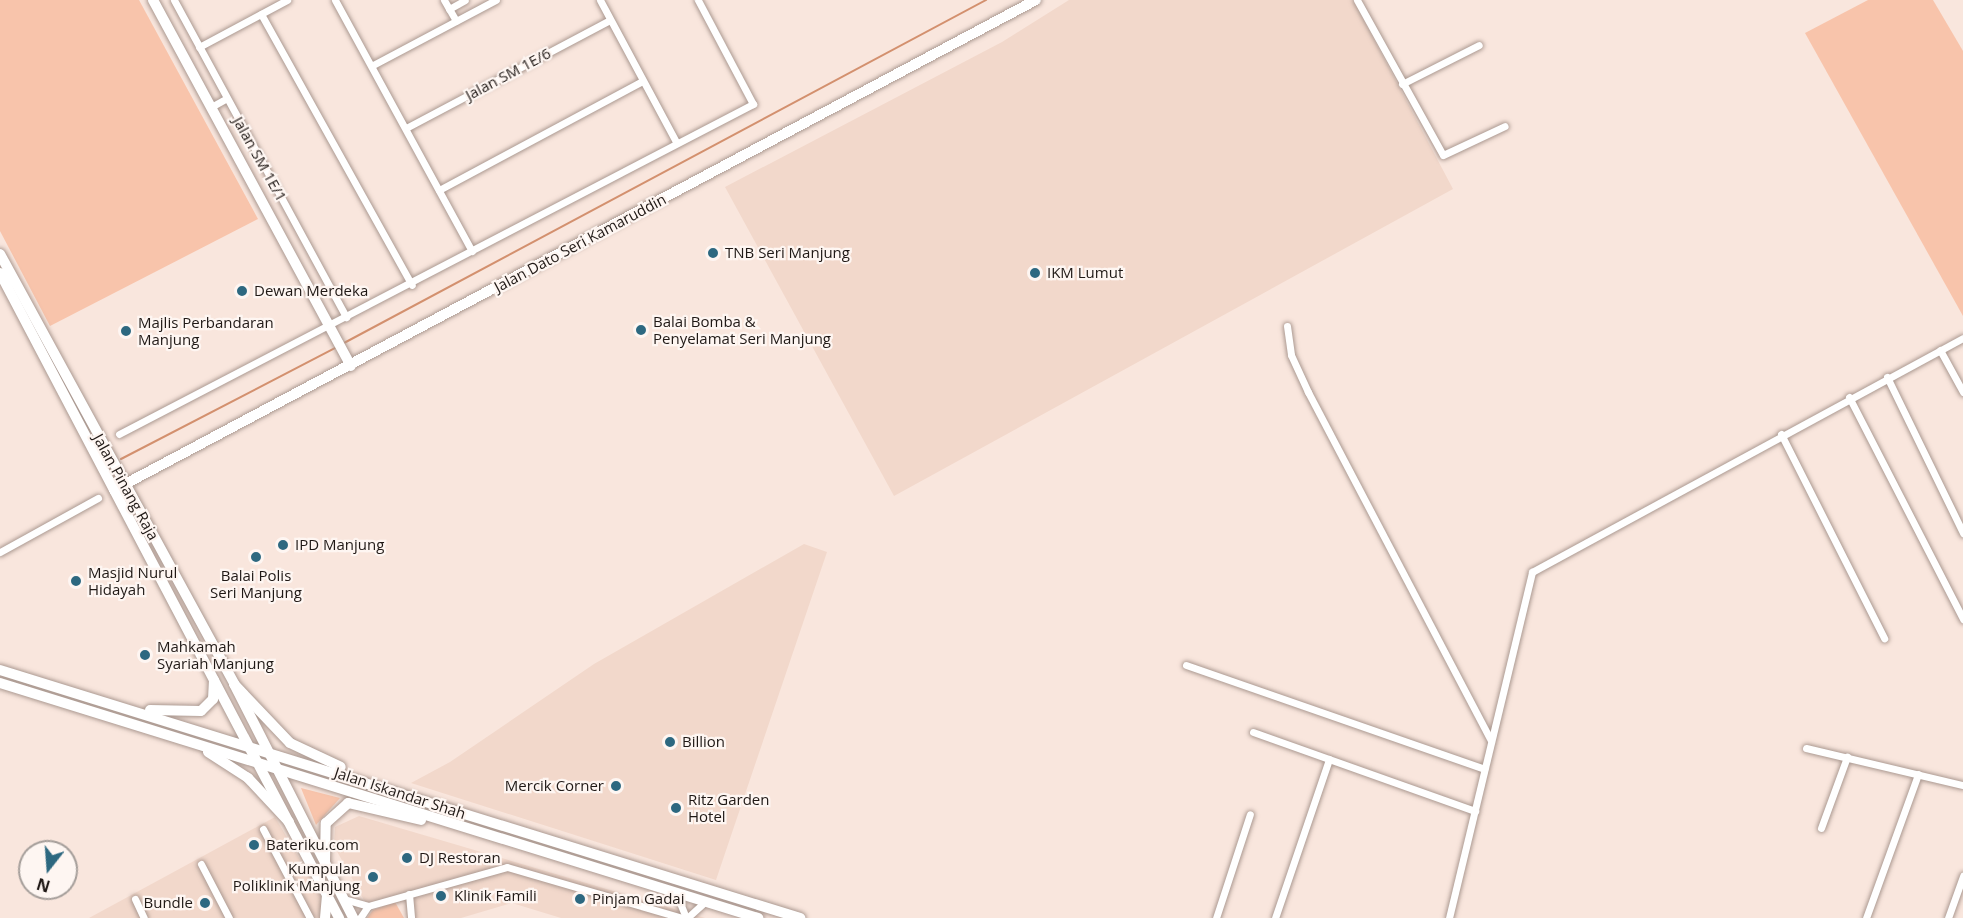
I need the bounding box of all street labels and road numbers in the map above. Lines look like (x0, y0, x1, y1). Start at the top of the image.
street label: Jalan SM 1E/6 (462, 44, 554, 104)
street label: Jalan SM 1E/1 (229, 113, 291, 205)
street label: Jalan Dato Seri Kamaruddin (491, 190, 669, 296)
street label: Jalan Pinang Raja (89, 431, 163, 543)
street label: Jalan Iskandar Shah (332, 763, 468, 823)

